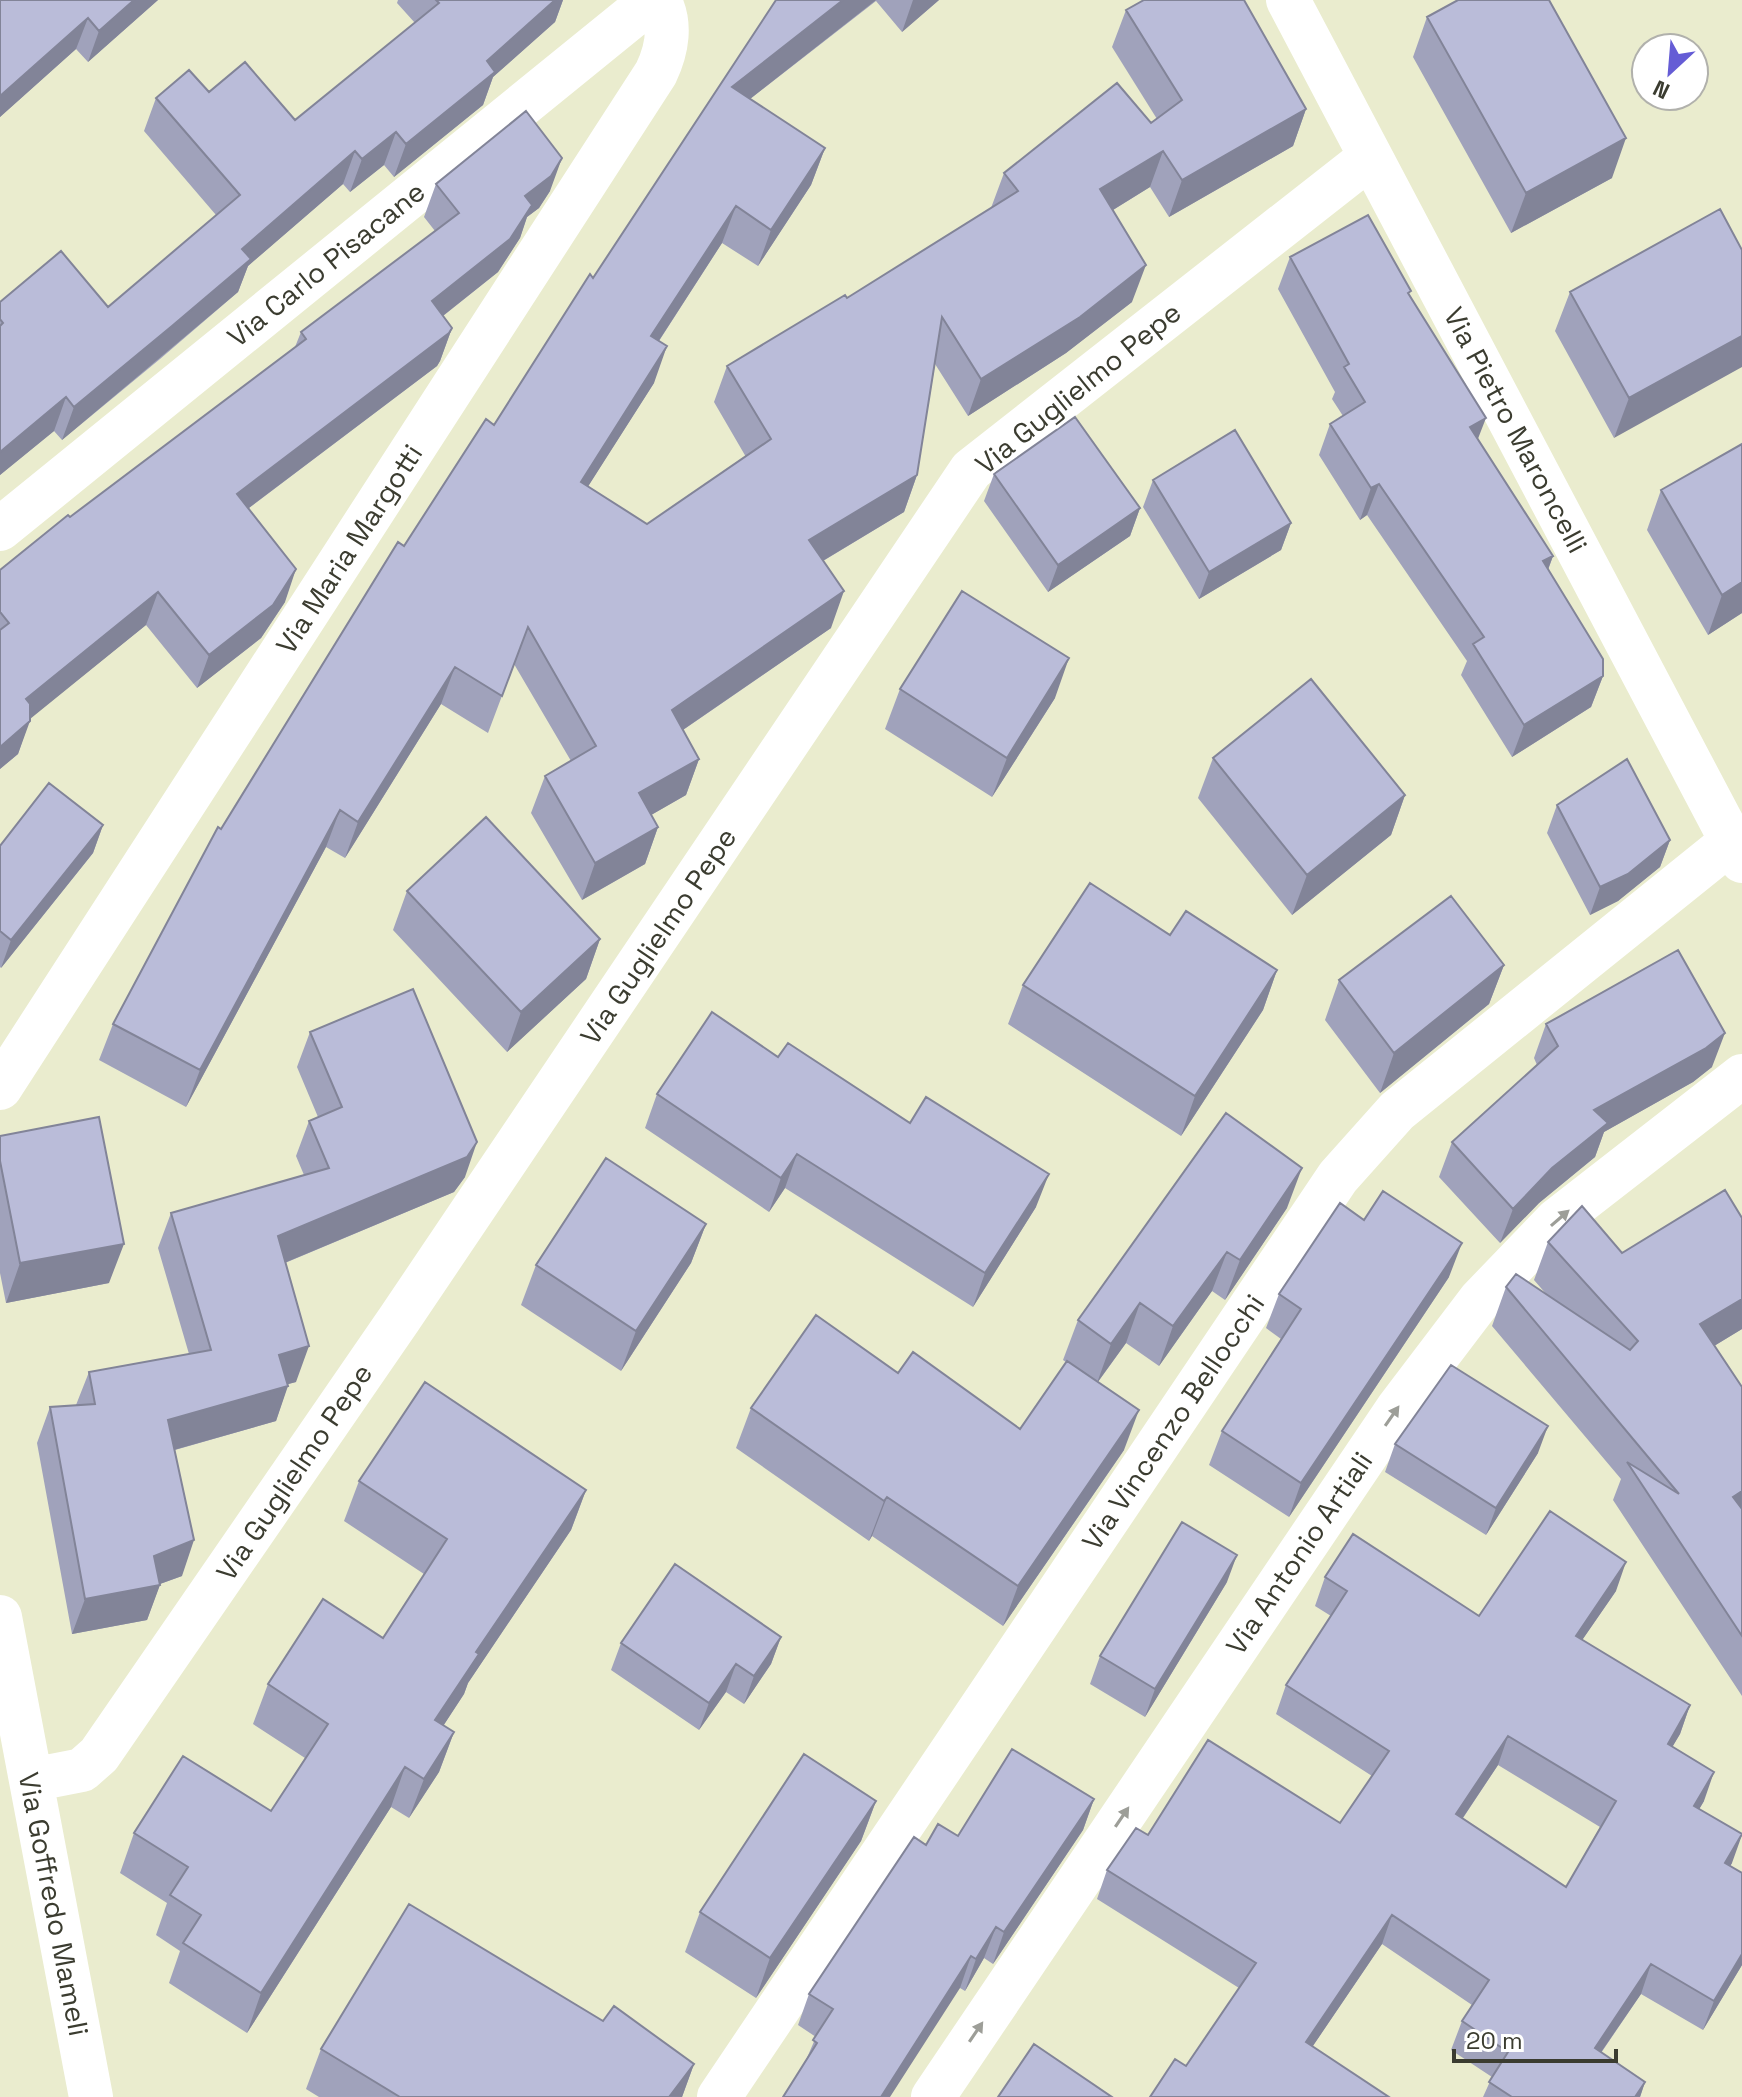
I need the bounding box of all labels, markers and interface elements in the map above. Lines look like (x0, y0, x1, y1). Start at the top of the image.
north arrow (1630, 32, 1710, 112)
text: N (1648, 74, 1674, 106)
street label: Via Carlo Pisacane (220, 173, 432, 355)
street label: Via Guglielmo Pepe (968, 294, 1188, 482)
street label: Via Pietro Maroncelli (1436, 301, 1596, 559)
street label: Via Maria Margotti (268, 437, 430, 661)
street label: Via Guglielmo Pepe (572, 820, 744, 1052)
one-way arrow (1550, 1210, 1570, 1227)
street label: Via Vincenzo Bellocchi (1074, 1287, 1272, 1557)
street label: Via Guglielmo Pepe (208, 1356, 380, 1588)
one-way arrow (1384, 1405, 1399, 1426)
street label: Via Antonio Artiali (1218, 1445, 1380, 1661)
street label: Via Goffredo Mameli (11, 1769, 97, 2039)
one-way arrow (1114, 1806, 1129, 1827)
scale bar (1454, 2013, 1616, 2063)
one-way arrow (968, 2022, 983, 2043)
text: 20 m (1466, 2025, 1523, 2056)

